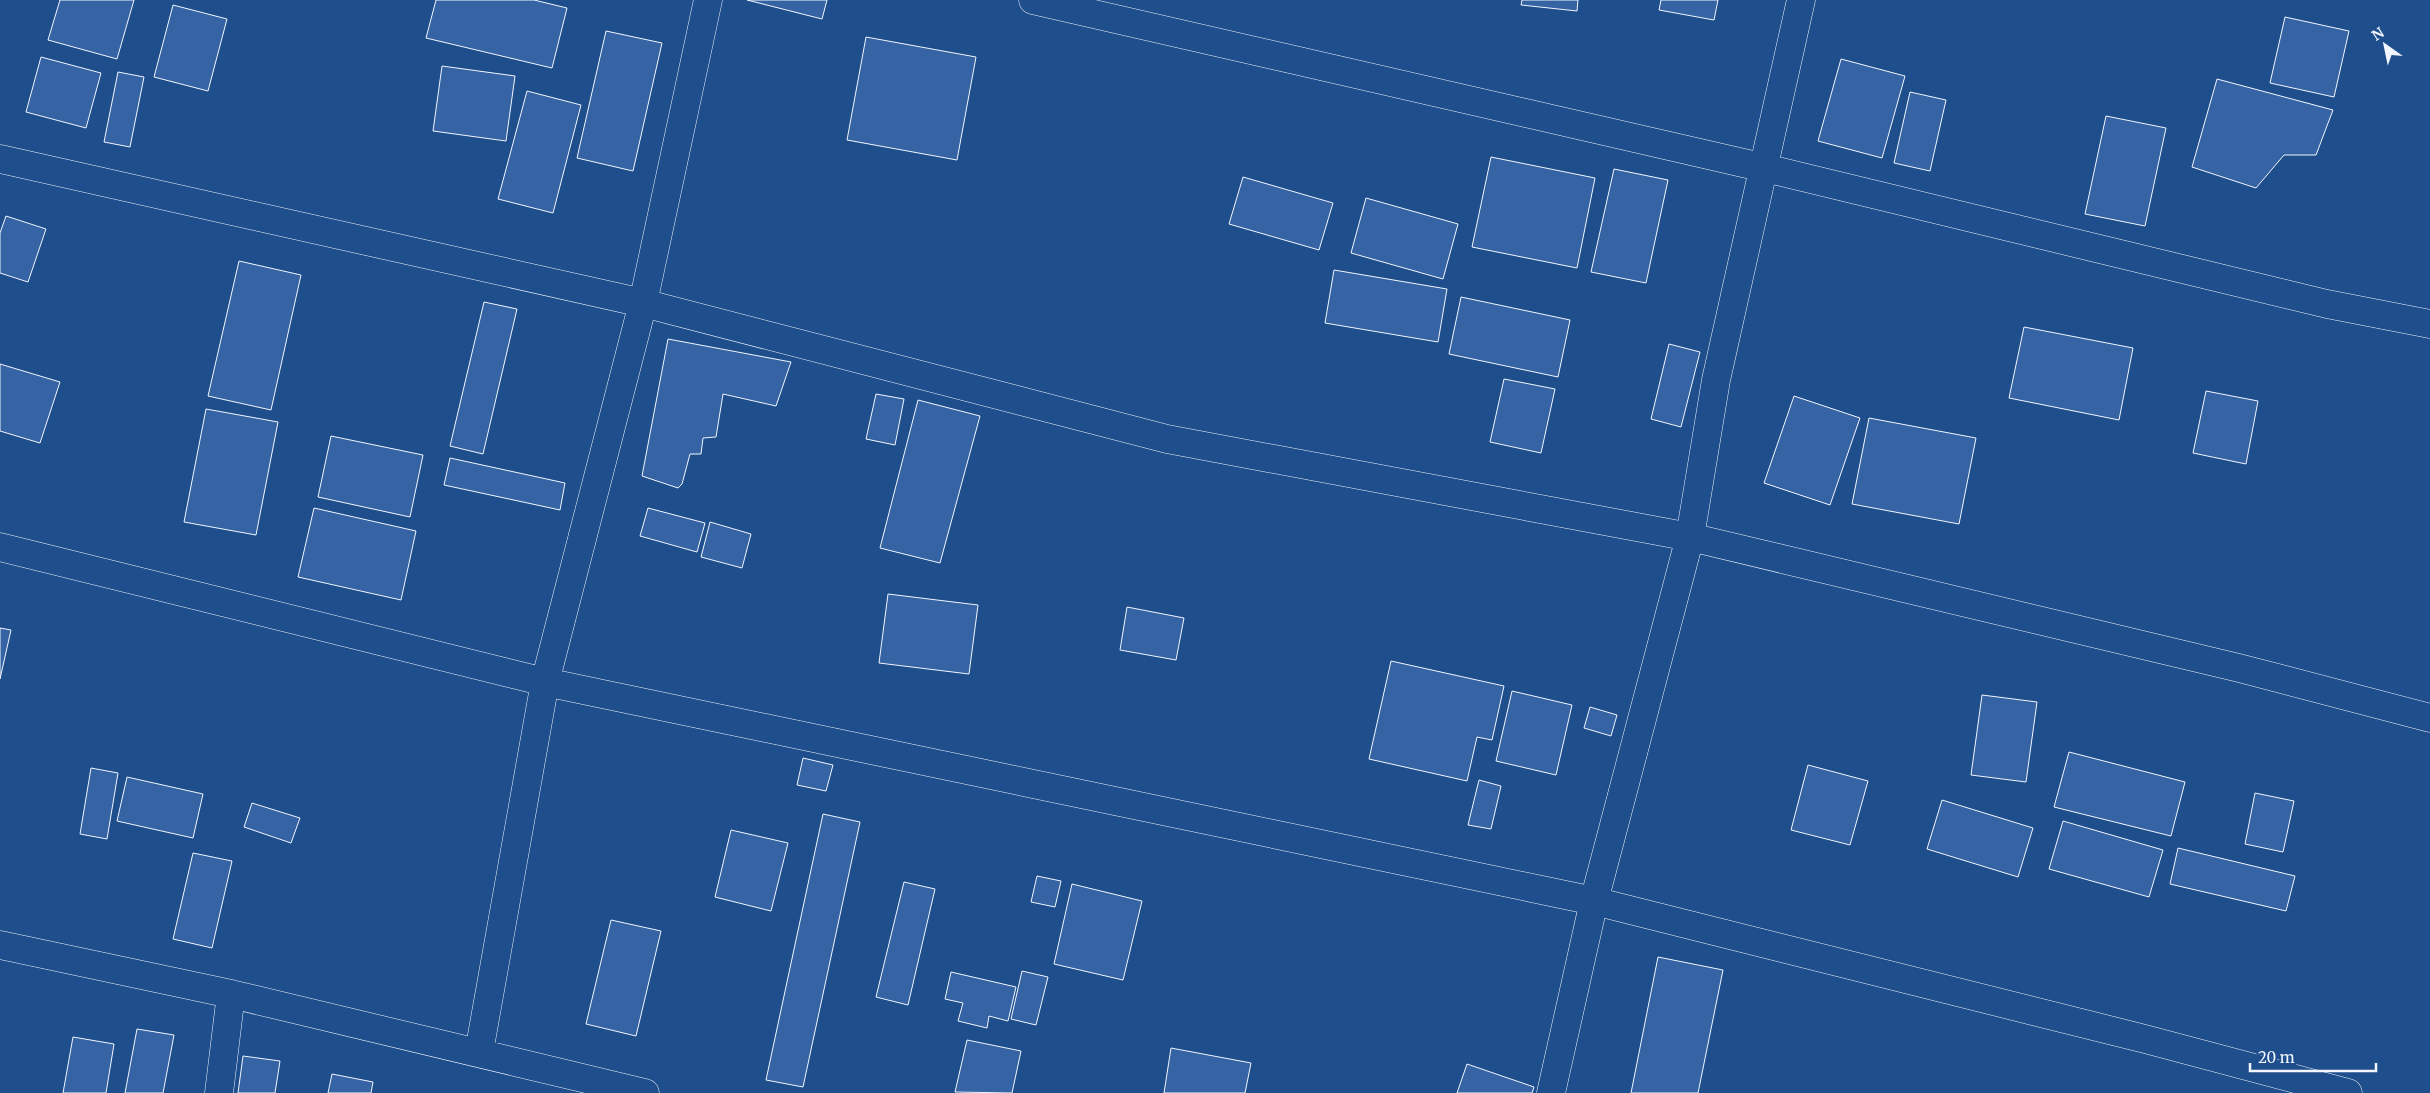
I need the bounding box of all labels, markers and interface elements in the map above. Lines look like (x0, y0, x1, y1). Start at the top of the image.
north arrow (2360, 20, 2410, 70)
text: N (2368, 24, 2387, 45)
scale bar (2250, 1040, 2376, 1072)
text: 20 m (2258, 1048, 2295, 1067)

